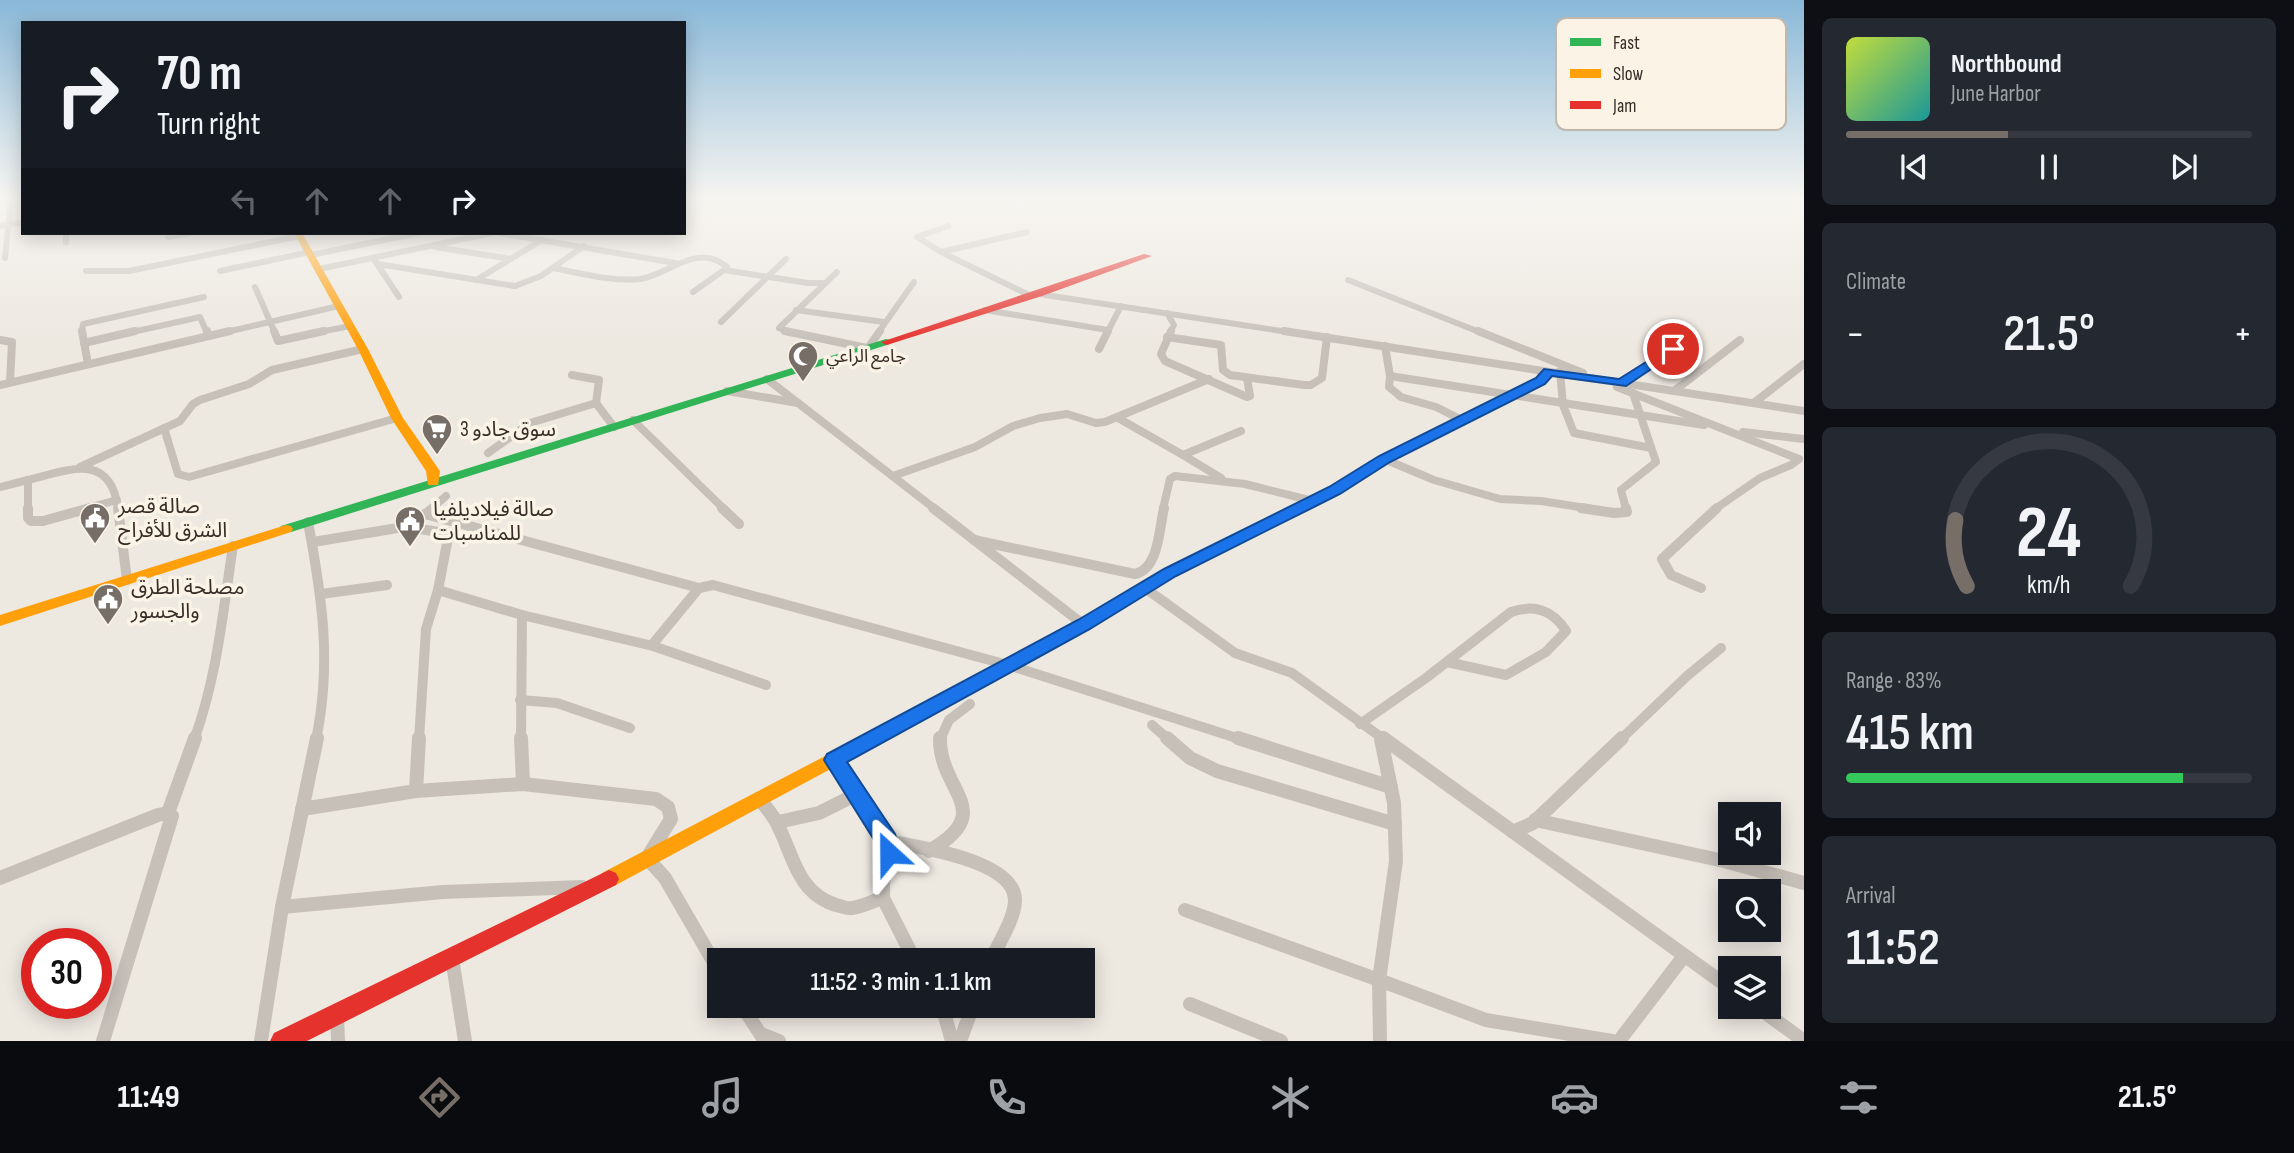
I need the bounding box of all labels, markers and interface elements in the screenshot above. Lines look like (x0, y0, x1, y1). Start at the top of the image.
legend (1556, 18, 1786, 130)
text: Fast (1613, 32, 1640, 55)
text: 70 m (157, 45, 242, 104)
icon: right (42, 49, 133, 140)
text: Northbound (1951, 49, 2062, 80)
text: Slow (1613, 63, 1643, 86)
text: June Harbor (1951, 80, 2041, 108)
text: Jam (1612, 95, 1636, 118)
text: Turn right (157, 105, 261, 144)
icon: previous (1895, 148, 1933, 186)
icon: pause (2030, 148, 2068, 186)
icon: next (2165, 148, 2203, 186)
icon: left (225, 182, 263, 220)
icon: ahead (298, 182, 336, 220)
icon: ahead (371, 182, 409, 220)
icon: right (444, 182, 482, 220)
text: Climate (1846, 268, 1906, 296)
text: 21.5° (2003, 303, 2095, 366)
text: − (1846, 312, 1865, 357)
text: + (2233, 312, 2252, 357)
pin (1643, 319, 1703, 379)
icon: arrive (1654, 330, 1692, 368)
mosque icon: جامع الراعي (786, 339, 820, 383)
place label: جامع الراعي (826, 346, 906, 370)
supermarket icon: سوق جادو 3 (420, 412, 454, 456)
place label: سوق جادو 3 (460, 417, 556, 442)
text: 24 (2016, 491, 2082, 579)
place label: صالة قصر الشرق للأفراح (117, 494, 227, 545)
place label: صالة فيلاديلفيا للمناسبات (433, 497, 554, 546)
public building icon: صالة قصر الشرق للأفراح (78, 501, 112, 545)
public building icon: صالة فيلاديلفيا للمناسبات (393, 504, 427, 548)
text: km/h (2027, 570, 2071, 601)
place label: مصلحة الطرق والجسور (130, 575, 244, 624)
public building icon: مصلحة الطرق والجسور (91, 582, 125, 626)
text: Range · 83% (1846, 667, 1942, 695)
text: 415 km (1846, 702, 1974, 765)
map controls (1718, 802, 1781, 1019)
button: sound (1718, 802, 1781, 865)
position arrow (852, 816, 926, 890)
button: search (1718, 879, 1781, 942)
text: Arrival (1846, 882, 1895, 910)
text: 11:52 (1846, 917, 1940, 980)
speed limit sign: 30 (21, 928, 112, 1019)
button: layers (1718, 956, 1781, 1019)
text: 11:52 · 3 min · 1.1 km (810, 967, 992, 998)
icon: directions (415, 1073, 464, 1122)
icon: music (698, 1073, 747, 1122)
icon: phone (982, 1073, 1031, 1122)
icon: climate (1266, 1073, 1315, 1122)
icon: car (1550, 1073, 1599, 1122)
icon: filters (1834, 1073, 1883, 1122)
text: 11:49 (117, 1078, 180, 1117)
text: 21.5° (2118, 1078, 2176, 1117)

